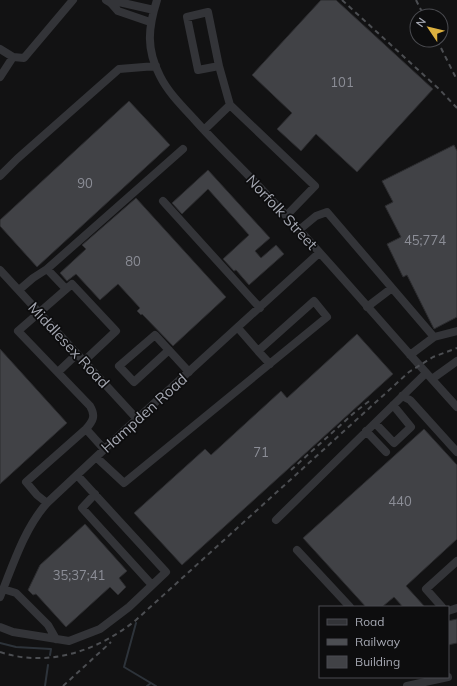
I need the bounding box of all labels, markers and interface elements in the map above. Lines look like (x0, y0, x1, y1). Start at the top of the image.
north arrow (409, 8, 449, 48)
text: N (413, 15, 429, 30)
house number: 101 (330, 74, 354, 90)
street label: Norfolk Street (242, 171, 322, 253)
house number: 90 (77, 175, 93, 191)
house number: 45;774 (404, 232, 446, 248)
house number: 80 (125, 253, 141, 269)
street label: Middlesex Road (24, 298, 114, 392)
street label: Hampden Road (97, 369, 191, 457)
house number: 71 (253, 444, 269, 460)
house number: 440 (388, 493, 412, 509)
house number: 35;37;41 (53, 567, 105, 583)
legend (319, 606, 449, 678)
text: Road (355, 614, 384, 629)
text: Railway (355, 634, 401, 649)
text: Building (355, 654, 400, 669)

